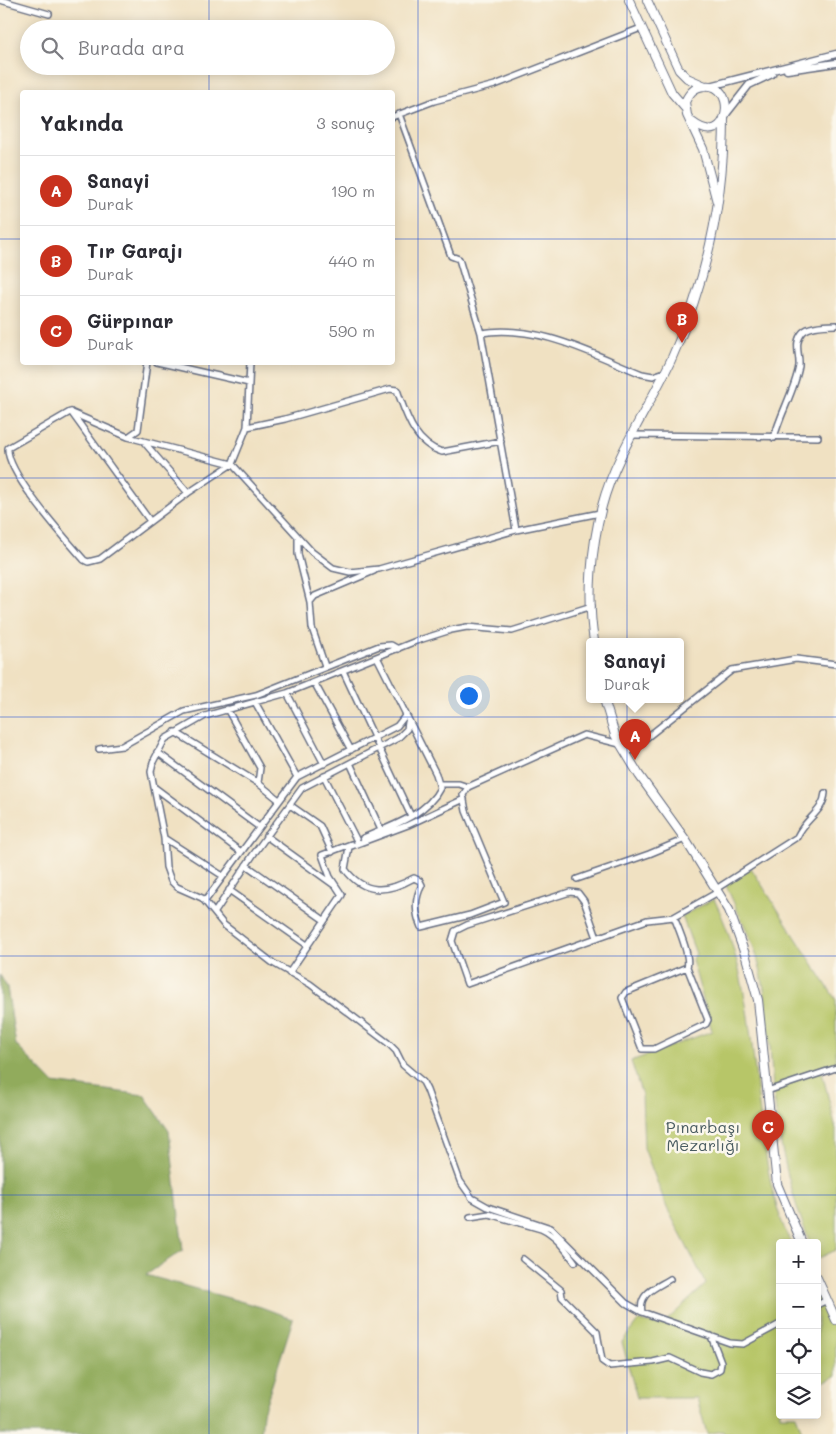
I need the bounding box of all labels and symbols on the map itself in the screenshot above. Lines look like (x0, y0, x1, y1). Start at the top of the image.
pin: B (666, 302, 698, 343)
your location (456, 683, 482, 709)
pin: A (619, 719, 651, 760)
pin: C (752, 1110, 784, 1151)
park label: Pınarbaşı Mezarlığı (666, 1116, 740, 1155)

